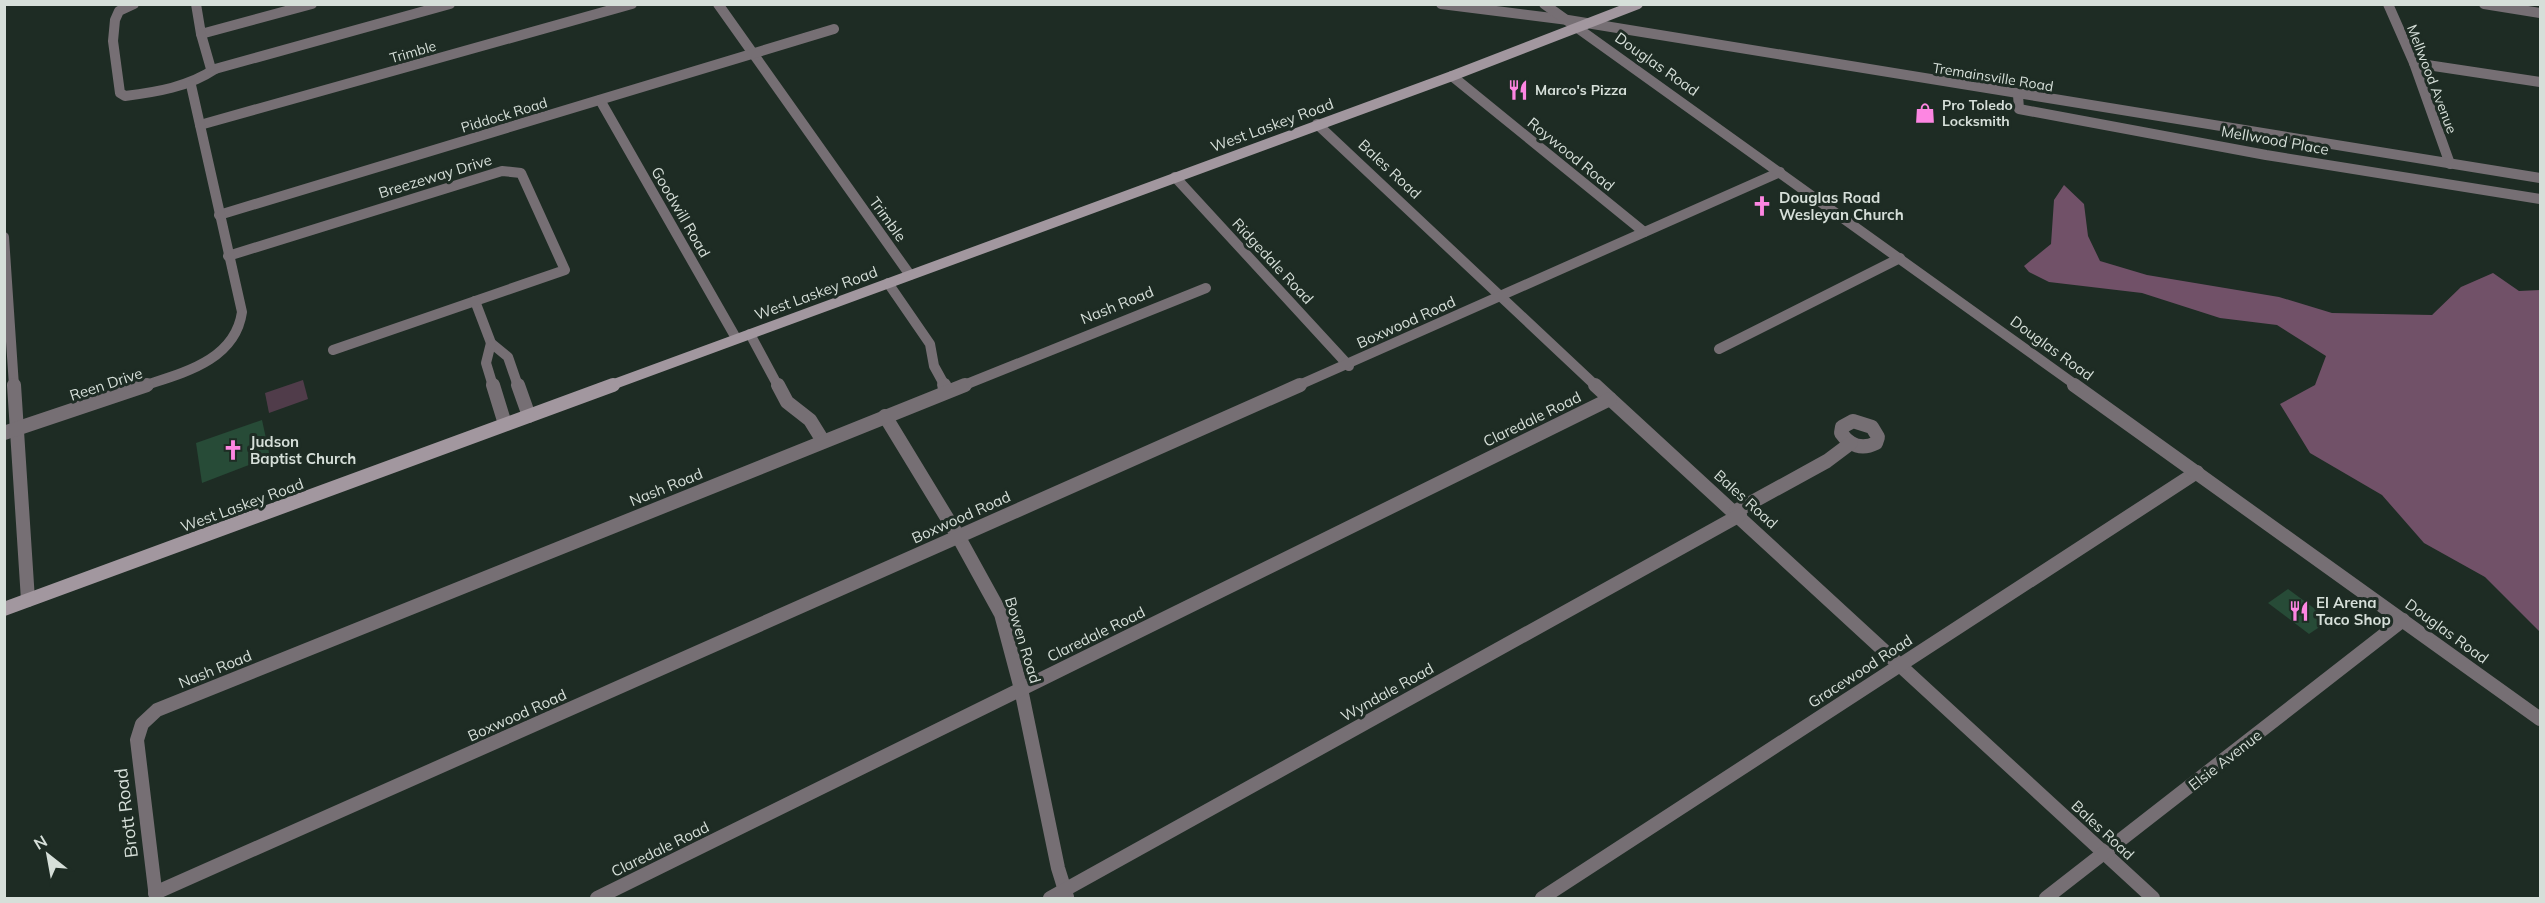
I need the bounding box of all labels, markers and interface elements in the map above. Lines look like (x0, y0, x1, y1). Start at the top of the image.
street label: Mellwood Avenue (2403, 22, 2461, 136)
street label: Douglas Road (1611, 28, 1703, 100)
street label: Trimble (388, 37, 438, 67)
street label: Tremainsville Road (1931, 59, 2055, 95)
restaurant icon: Marco's Pizza (1506, 78, 1530, 102)
place label: Marco's Pizza (1535, 81, 1627, 99)
street label: Piddock Road (459, 93, 549, 137)
street label: West Laskey Road (1208, 94, 1336, 156)
place label: Pro Toledo Locksmith (1942, 96, 2013, 130)
shop icon: Pro Toledo Locksmith (1913, 101, 1937, 125)
street label: Roywood Road (1524, 113, 1618, 195)
street label: Mellwood Place (2220, 121, 2330, 159)
street label: Bales Road (1355, 135, 1425, 203)
street label: Breezeway Drive (376, 150, 494, 202)
street label: Goodwill Road (647, 163, 715, 261)
place label: Douglas Road Wesleyan Church (1779, 188, 1904, 224)
street label: Trimble (865, 193, 911, 245)
church icon: Douglas Road Wesleyan Church (1750, 194, 1774, 218)
street label: Ridgedale Road (1228, 214, 1318, 308)
street label: West Laskey Road (752, 262, 880, 324)
street label: Nash Road (1078, 282, 1156, 328)
street label: Boxwood Road (1354, 292, 1458, 352)
street label: Douglas Road (2007, 311, 2097, 385)
street label: Reen Drive (67, 363, 145, 405)
street label: Claredale Road (1480, 387, 1584, 451)
place label: Judson Baptist Church (250, 432, 356, 468)
church icon: Judson Baptist Church (221, 438, 245, 462)
street label: Nash Road (627, 464, 705, 510)
street label: Bales Road (1710, 465, 1782, 533)
street label: West Laskey Road (178, 474, 306, 536)
street label: Boxwood Road (909, 487, 1013, 547)
place label: El Arena Taco Shop (2316, 593, 2391, 629)
street label: Douglas Road (2402, 594, 2492, 668)
street label: Bowen Road (1001, 595, 1045, 685)
restaurant icon: El Arena Taco Shop (2287, 599, 2311, 623)
street label: Claredale Road (1044, 602, 1148, 666)
street label: Gracewood Road (1804, 630, 1916, 712)
street label: Nash Road (176, 646, 254, 692)
street label: Wyndale Road (1337, 659, 1437, 725)
street label: Boxwood Road (465, 685, 569, 745)
street label: Elsie Avenue (2185, 726, 2265, 794)
street label: Brott Road (109, 767, 143, 859)
street label: Bales Road (2068, 796, 2138, 864)
street label: Claredale Road (608, 817, 712, 881)
north arrow (18, 825, 78, 885)
text: N (30, 830, 51, 854)

